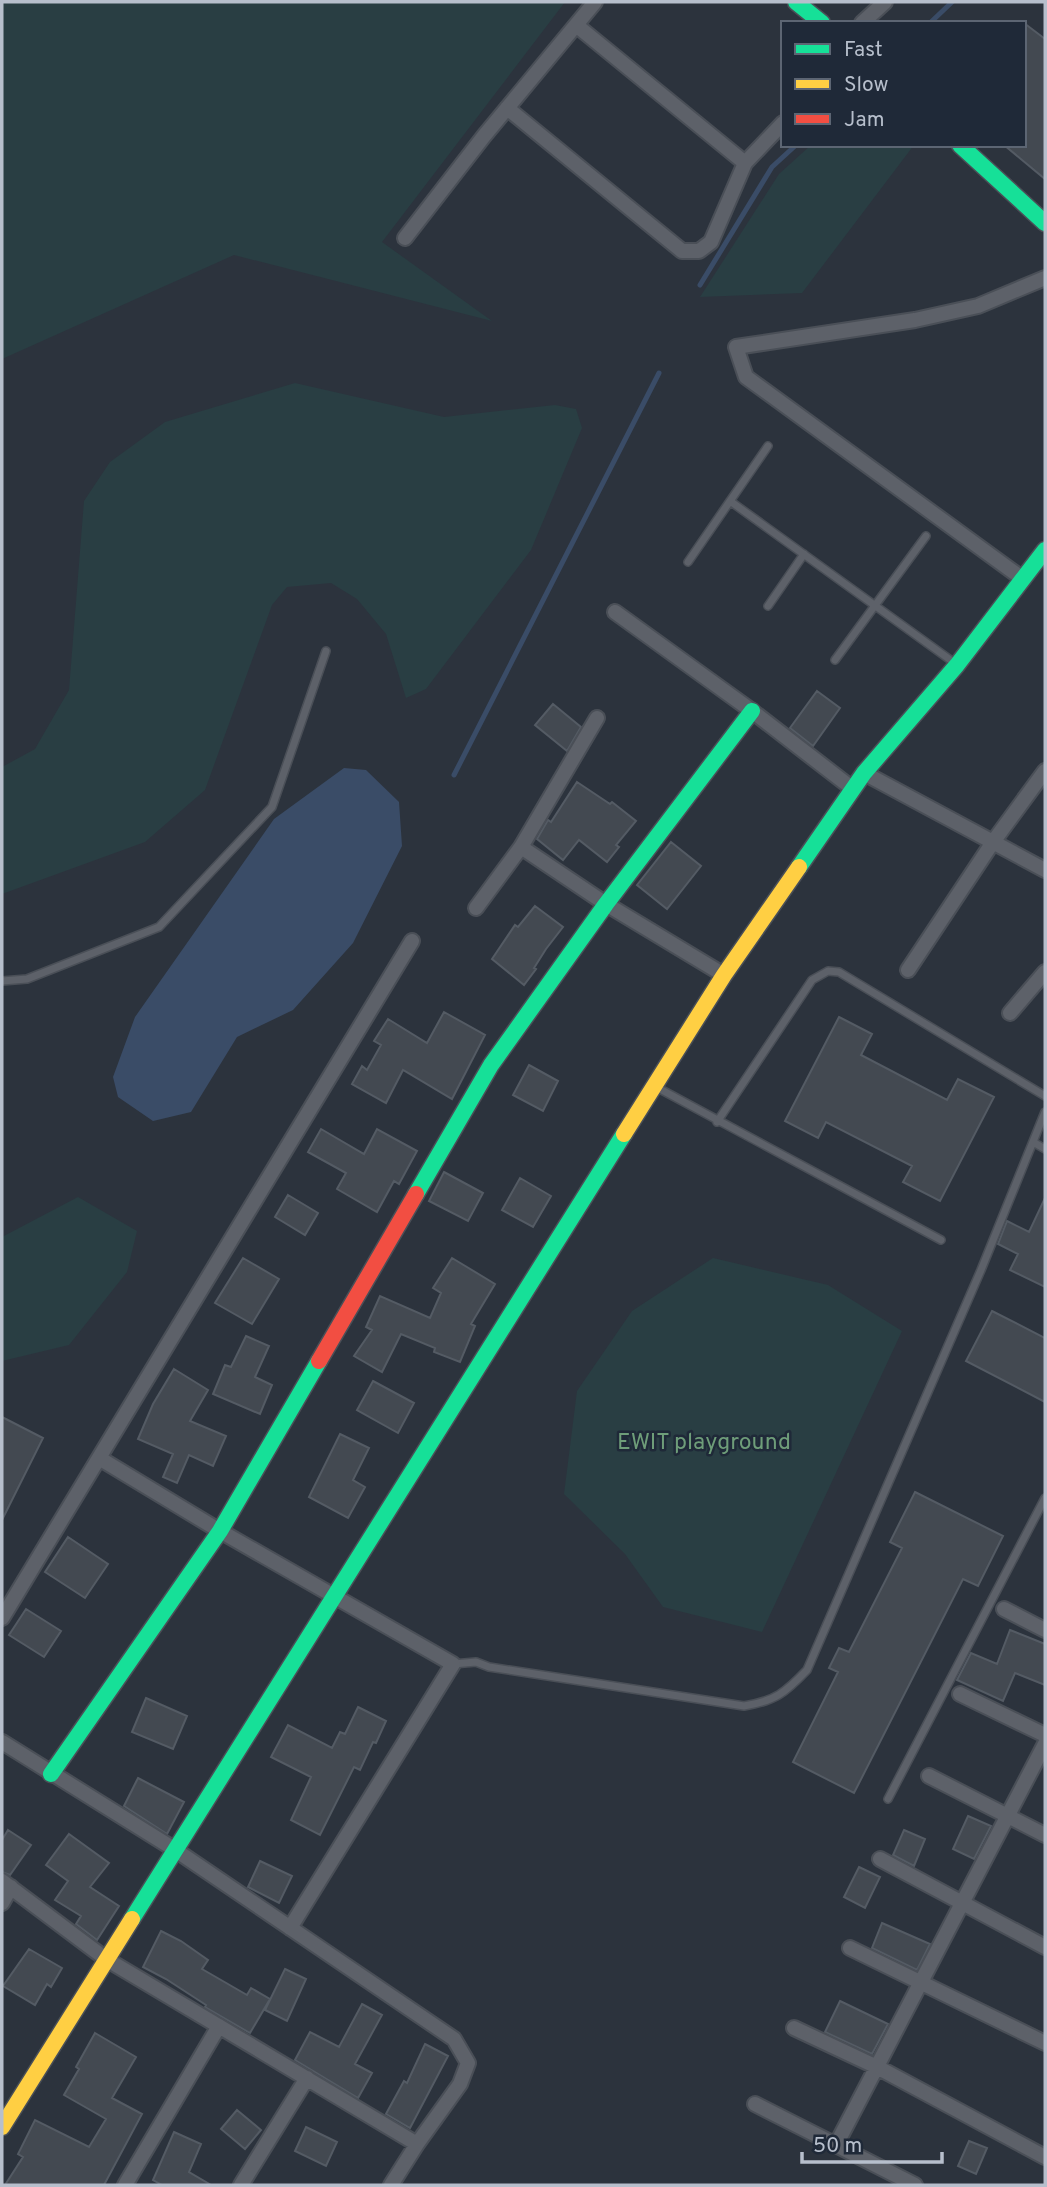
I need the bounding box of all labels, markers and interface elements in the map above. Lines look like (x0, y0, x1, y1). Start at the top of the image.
legend (781, 21, 1026, 147)
text: Fast (844, 37, 883, 64)
text: Slow (844, 72, 889, 99)
text: Jam (844, 107, 885, 134)
park label: EWIT playground (617, 1429, 791, 1458)
scale bar (802, 2120, 942, 2164)
text: 50 m (813, 2133, 862, 2160)

